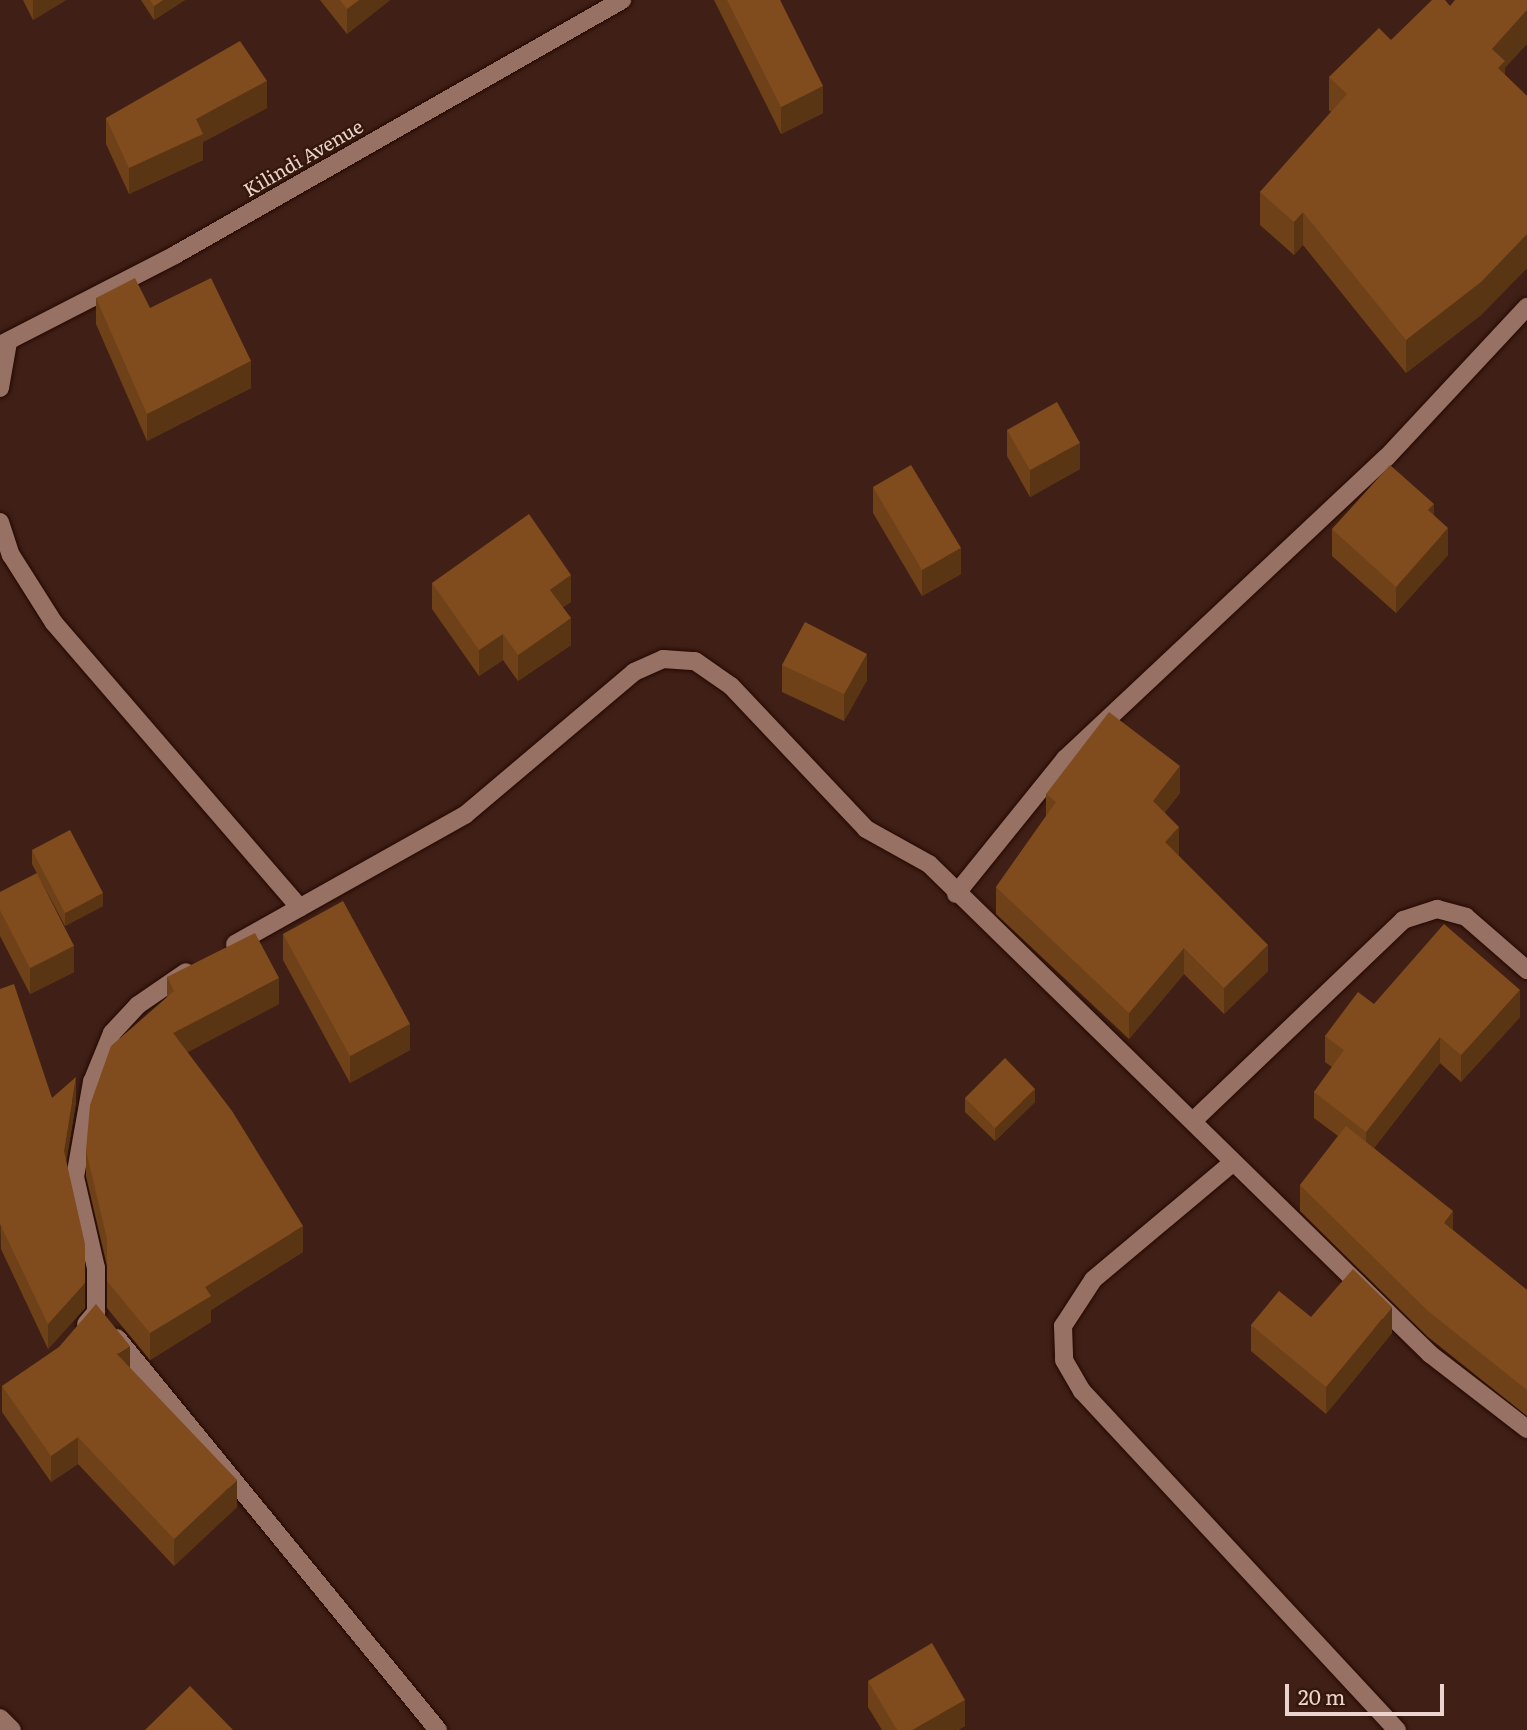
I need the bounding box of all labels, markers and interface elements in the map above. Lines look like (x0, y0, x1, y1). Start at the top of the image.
street label: Kilindi Avenue (239, 115, 367, 201)
scale bar (1289, 1670, 1448, 1714)
text: 20 m (1298, 1680, 1345, 1711)

